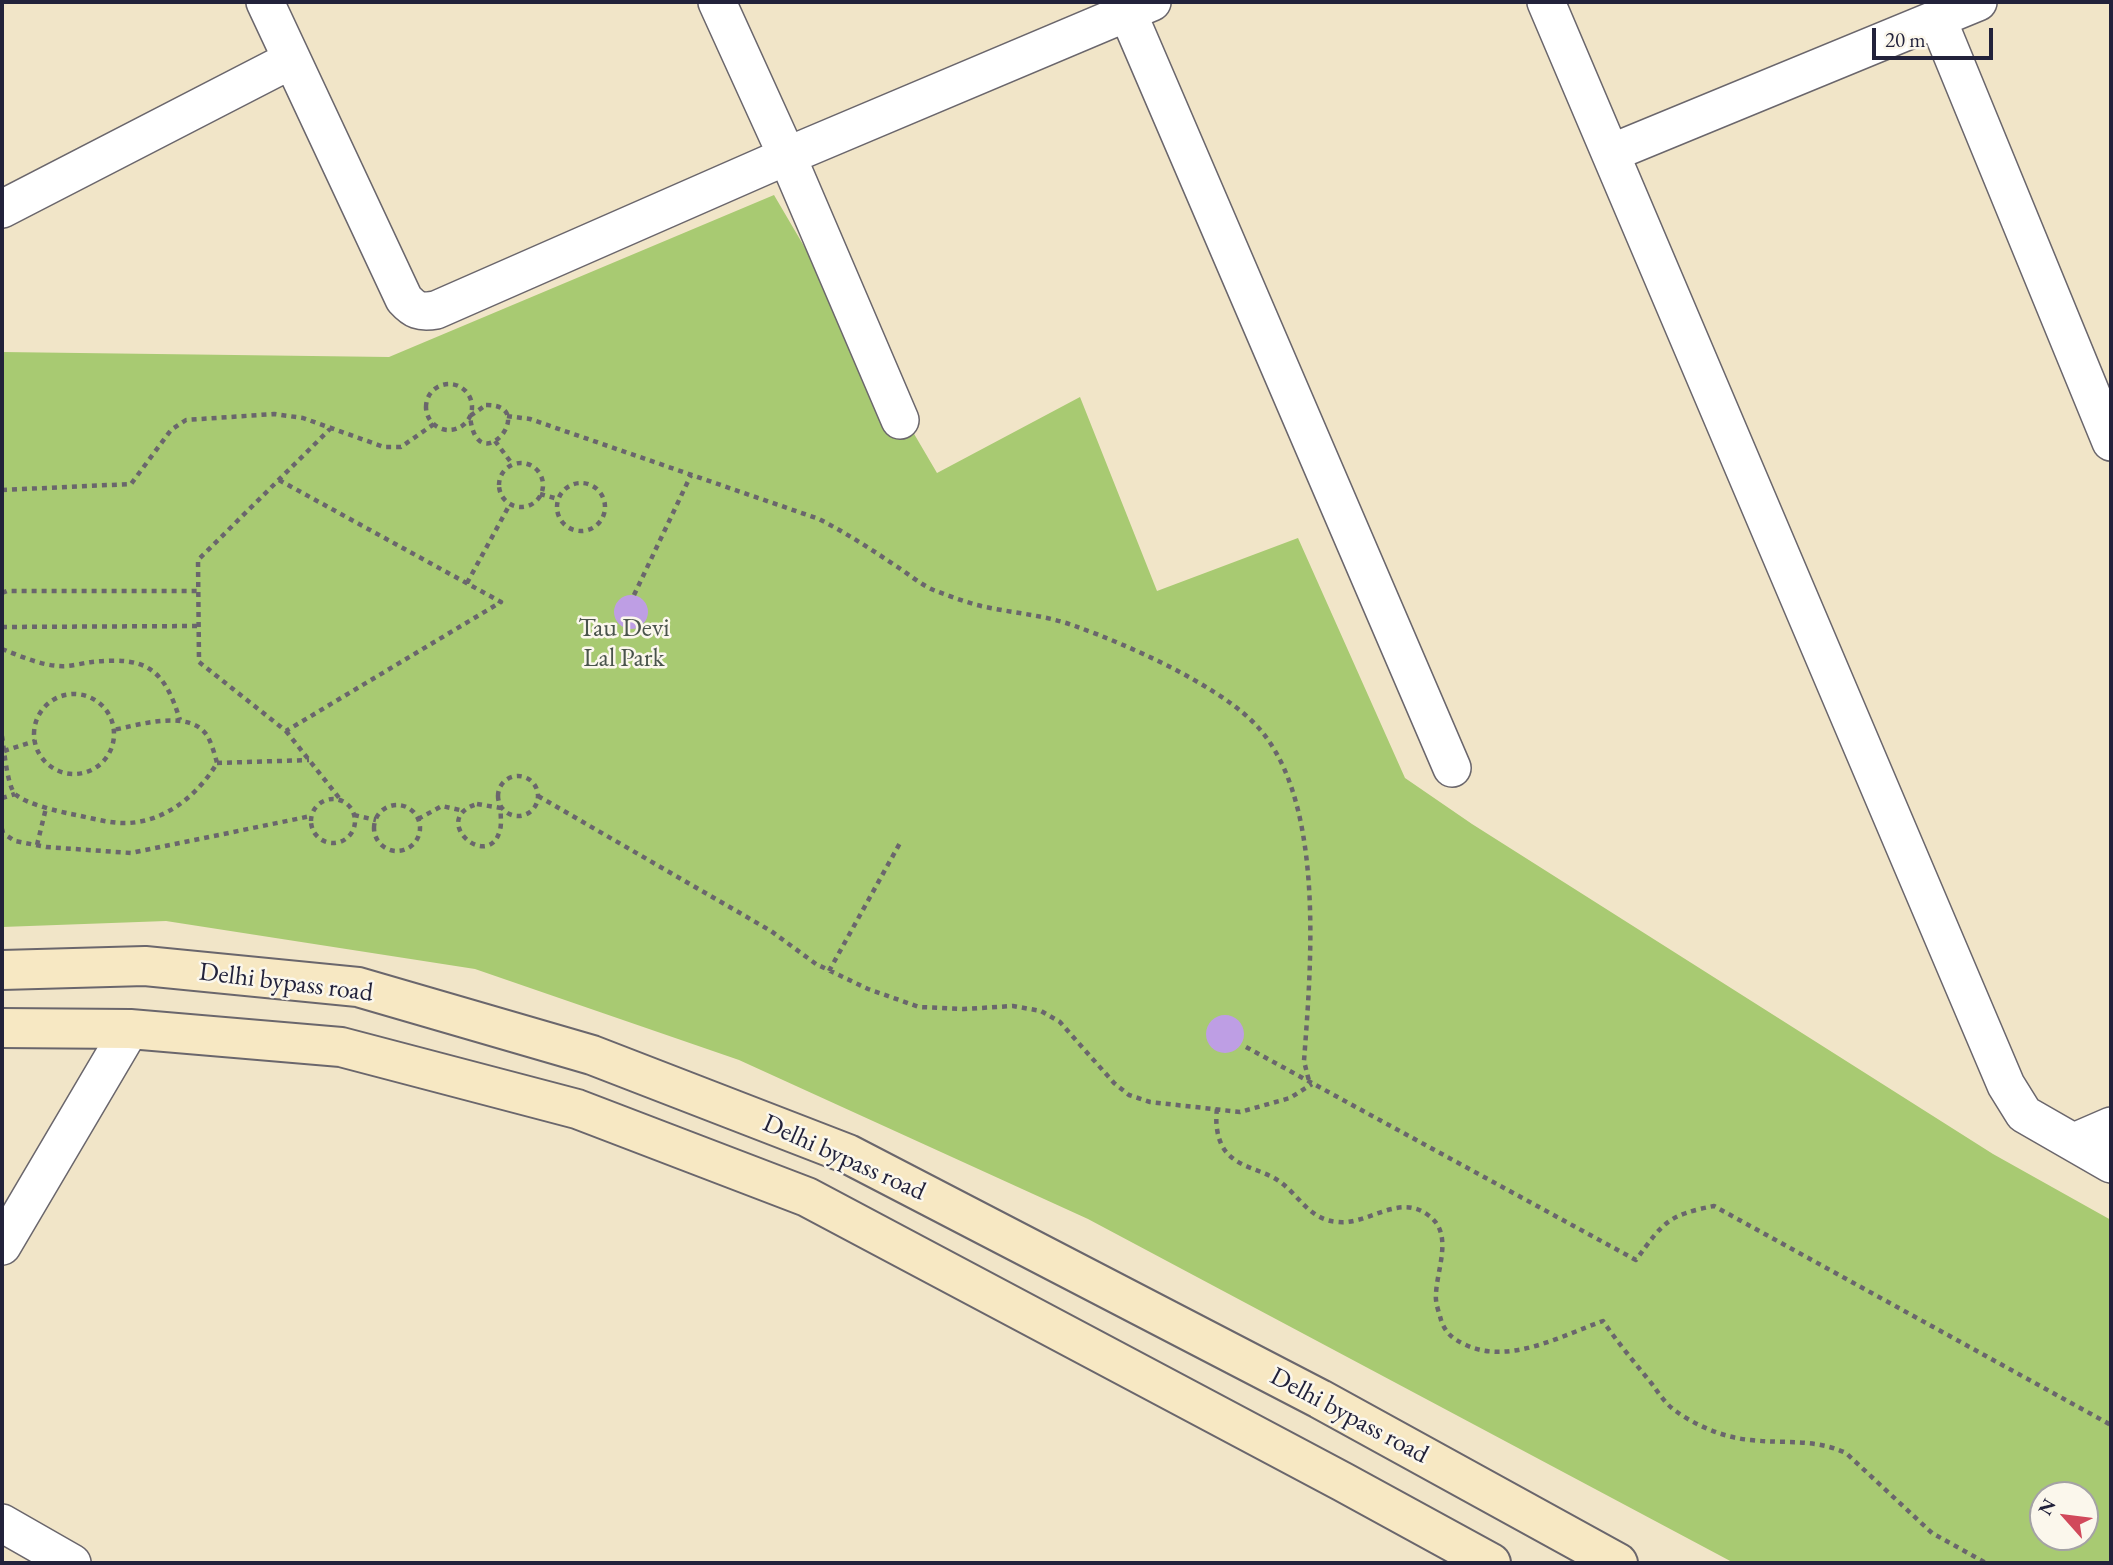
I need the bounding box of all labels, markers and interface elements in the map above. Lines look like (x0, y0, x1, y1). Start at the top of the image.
scale bar (1875, 14, 1996, 58)
text: 20 m (1885, 26, 1926, 53)
park label: Tau Devi Lal Park (578, 613, 670, 674)
street label: Delhi bypass road (197, 957, 375, 1009)
street label: Delhi bypass road (758, 1108, 930, 1208)
street label: Delhi bypass road (1264, 1361, 1434, 1471)
north arrow (2029, 1481, 2099, 1551)
text: N (2032, 1494, 2061, 1520)

